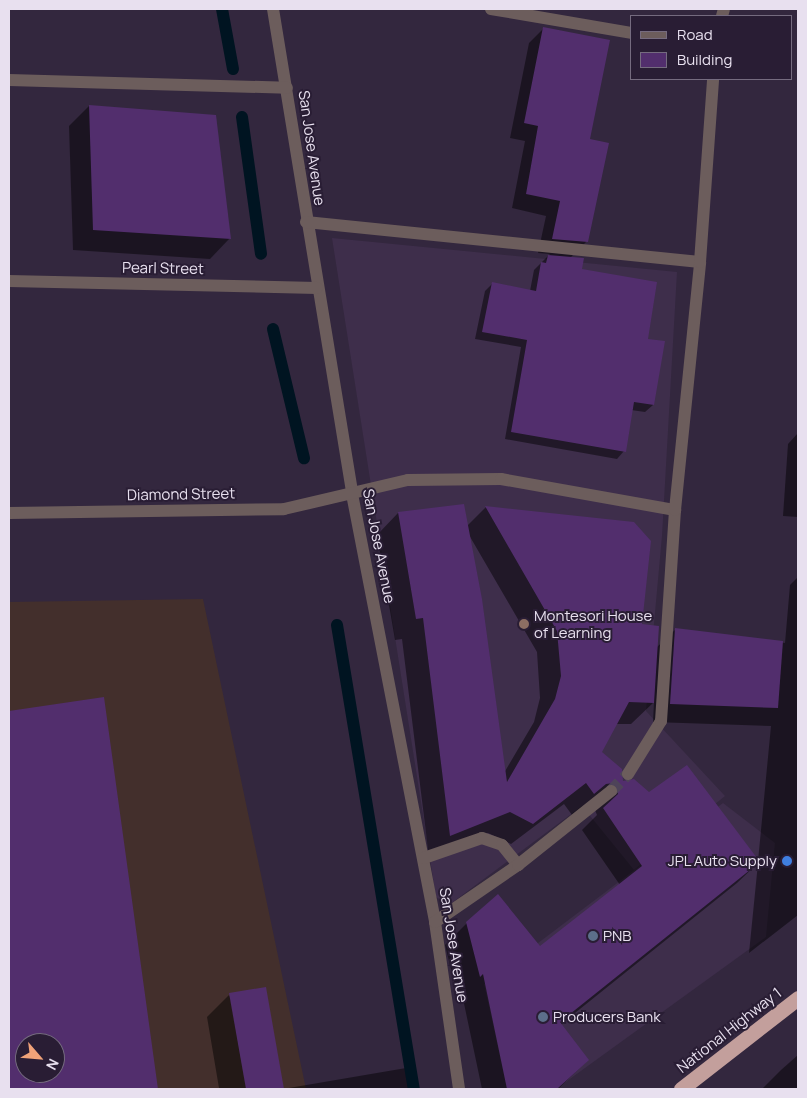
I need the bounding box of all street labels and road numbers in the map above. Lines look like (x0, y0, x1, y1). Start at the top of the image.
street label: San Jose Avenue (295, 89, 329, 207)
street label: Pearl Street (122, 258, 204, 278)
street label: Diamond Street (127, 484, 235, 504)
street label: San Jose Avenue (359, 487, 399, 605)
street label: San Jose Avenue (436, 886, 472, 1004)
street label: National Highway 1 (673, 984, 785, 1076)

